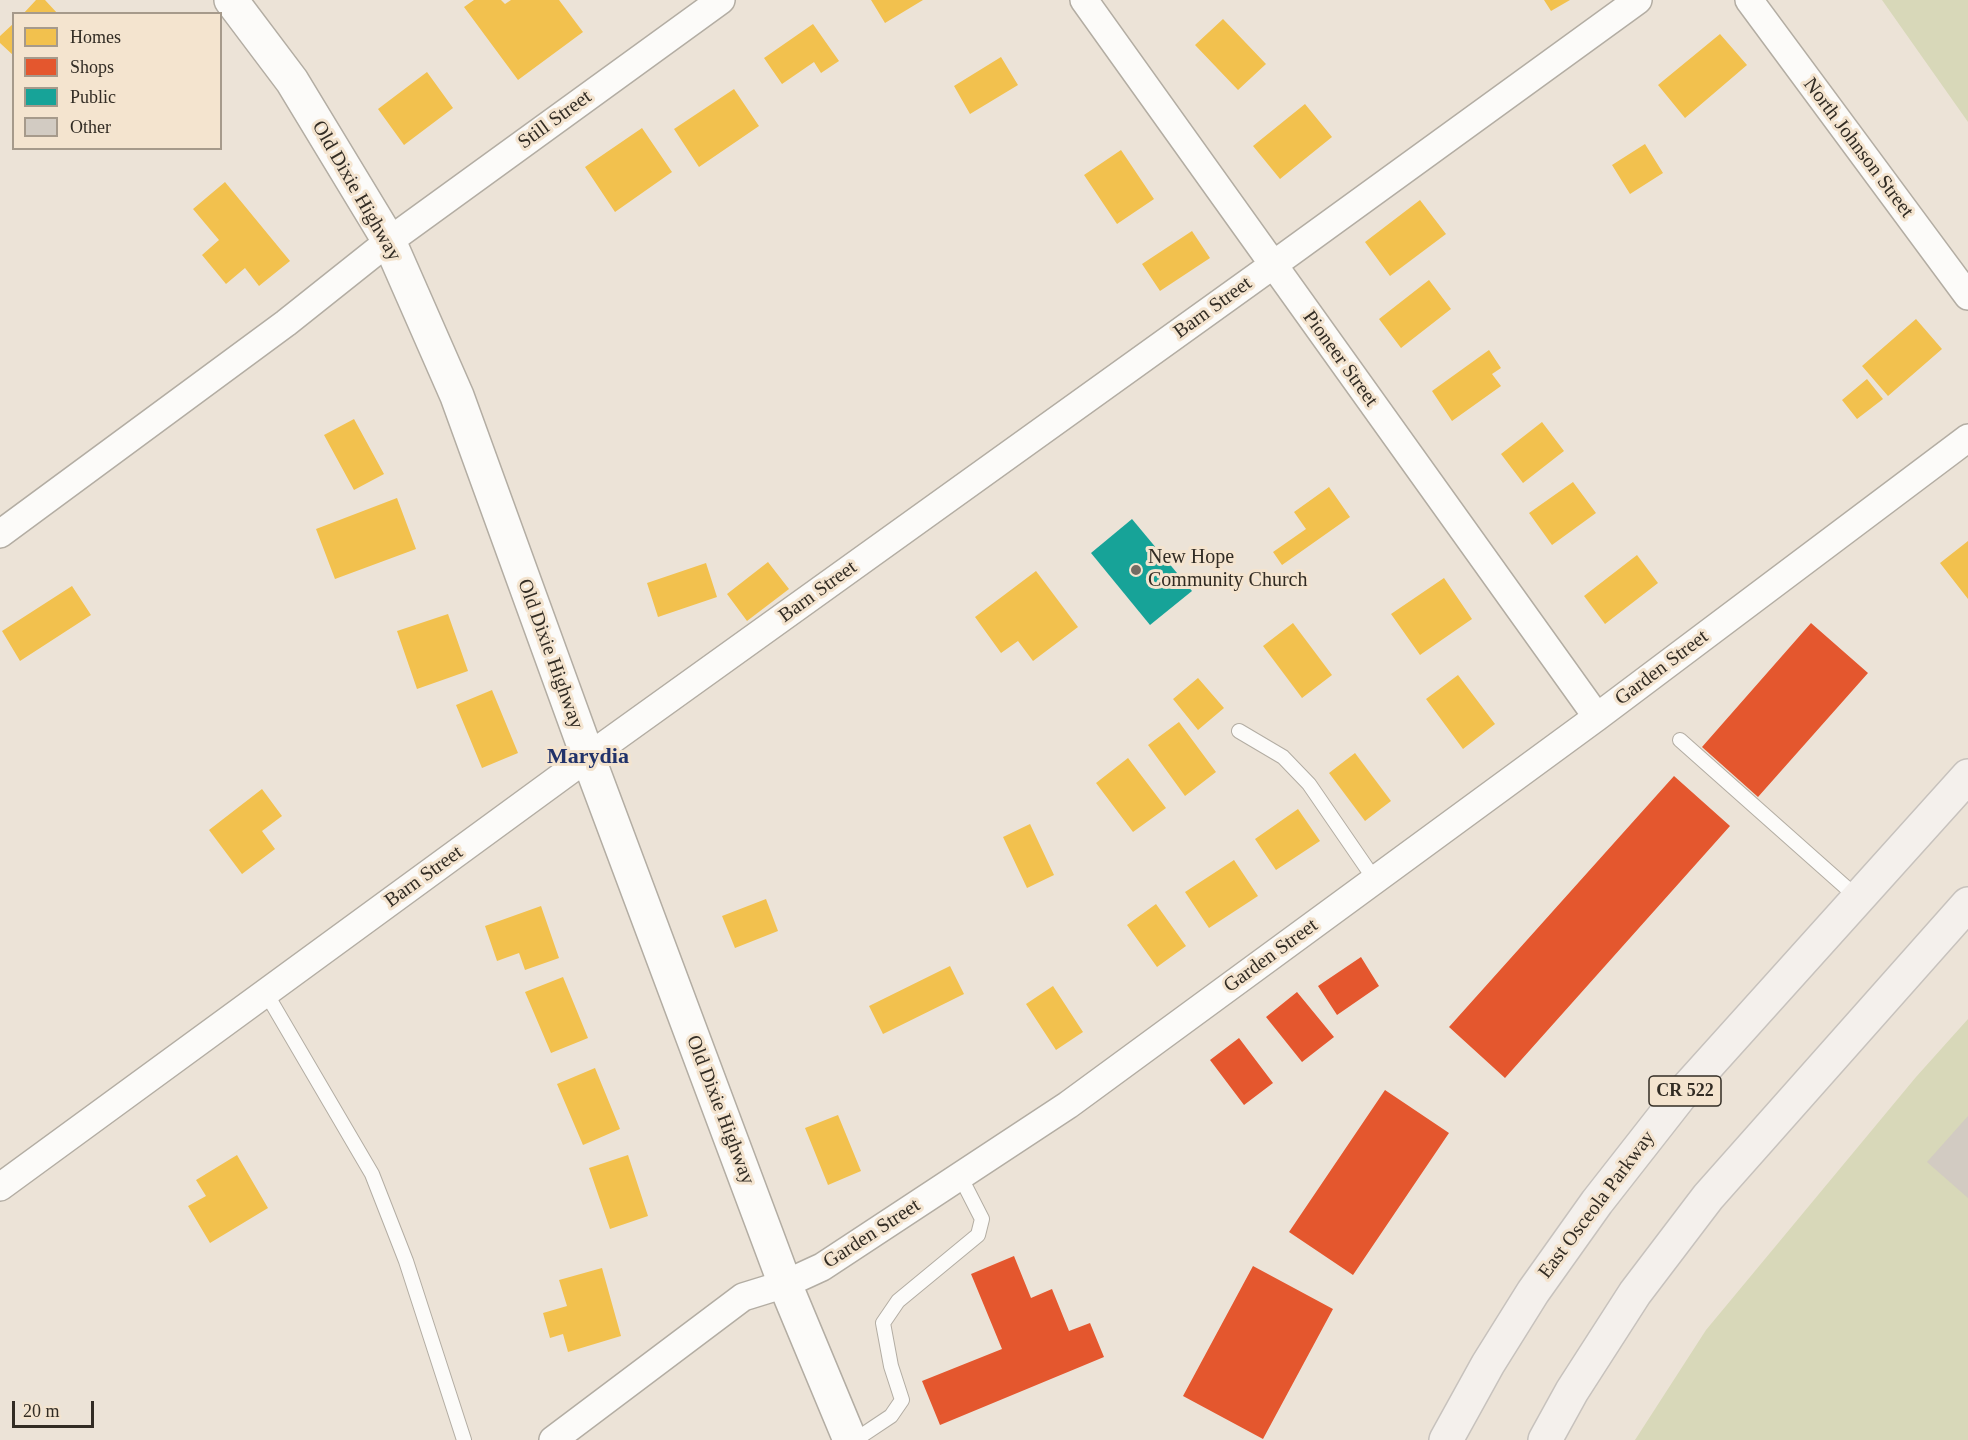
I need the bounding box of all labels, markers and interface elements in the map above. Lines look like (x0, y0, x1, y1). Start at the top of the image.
legend (12, 12, 222, 150)
text: Homes (70, 27, 121, 47)
text: Shops (70, 57, 114, 77)
street label: North Johnson Street (1798, 73, 1918, 223)
street label: Still Street (514, 85, 596, 155)
text: Public (70, 87, 116, 107)
text: Other (70, 117, 111, 137)
street label: Old Dixie Highway (306, 117, 406, 265)
street label: Barn Street (1169, 272, 1257, 344)
street label: Pioneer Street (1297, 306, 1383, 412)
place label: New Hope Community Church (1148, 546, 1307, 593)
street label: Barn Street (774, 556, 862, 628)
marker: New Hope Community Church (1129, 563, 1143, 577)
street label: Old Dixie Highway (512, 576, 588, 732)
street label: Garden Street (1611, 625, 1713, 711)
district label: Marydia (547, 744, 629, 770)
street label: Barn Street (380, 841, 468, 913)
street label: Garden Street (1219, 914, 1323, 998)
street label: Old Dixie Highway (681, 1032, 759, 1188)
road number: CR 522 (1649, 1076, 1721, 1106)
street label: East Osceola Parkway (1534, 1126, 1660, 1284)
street label: Garden Street (819, 1194, 925, 1274)
scale bar (15, 1389, 98, 1427)
text: 20 m (23, 1401, 60, 1421)

